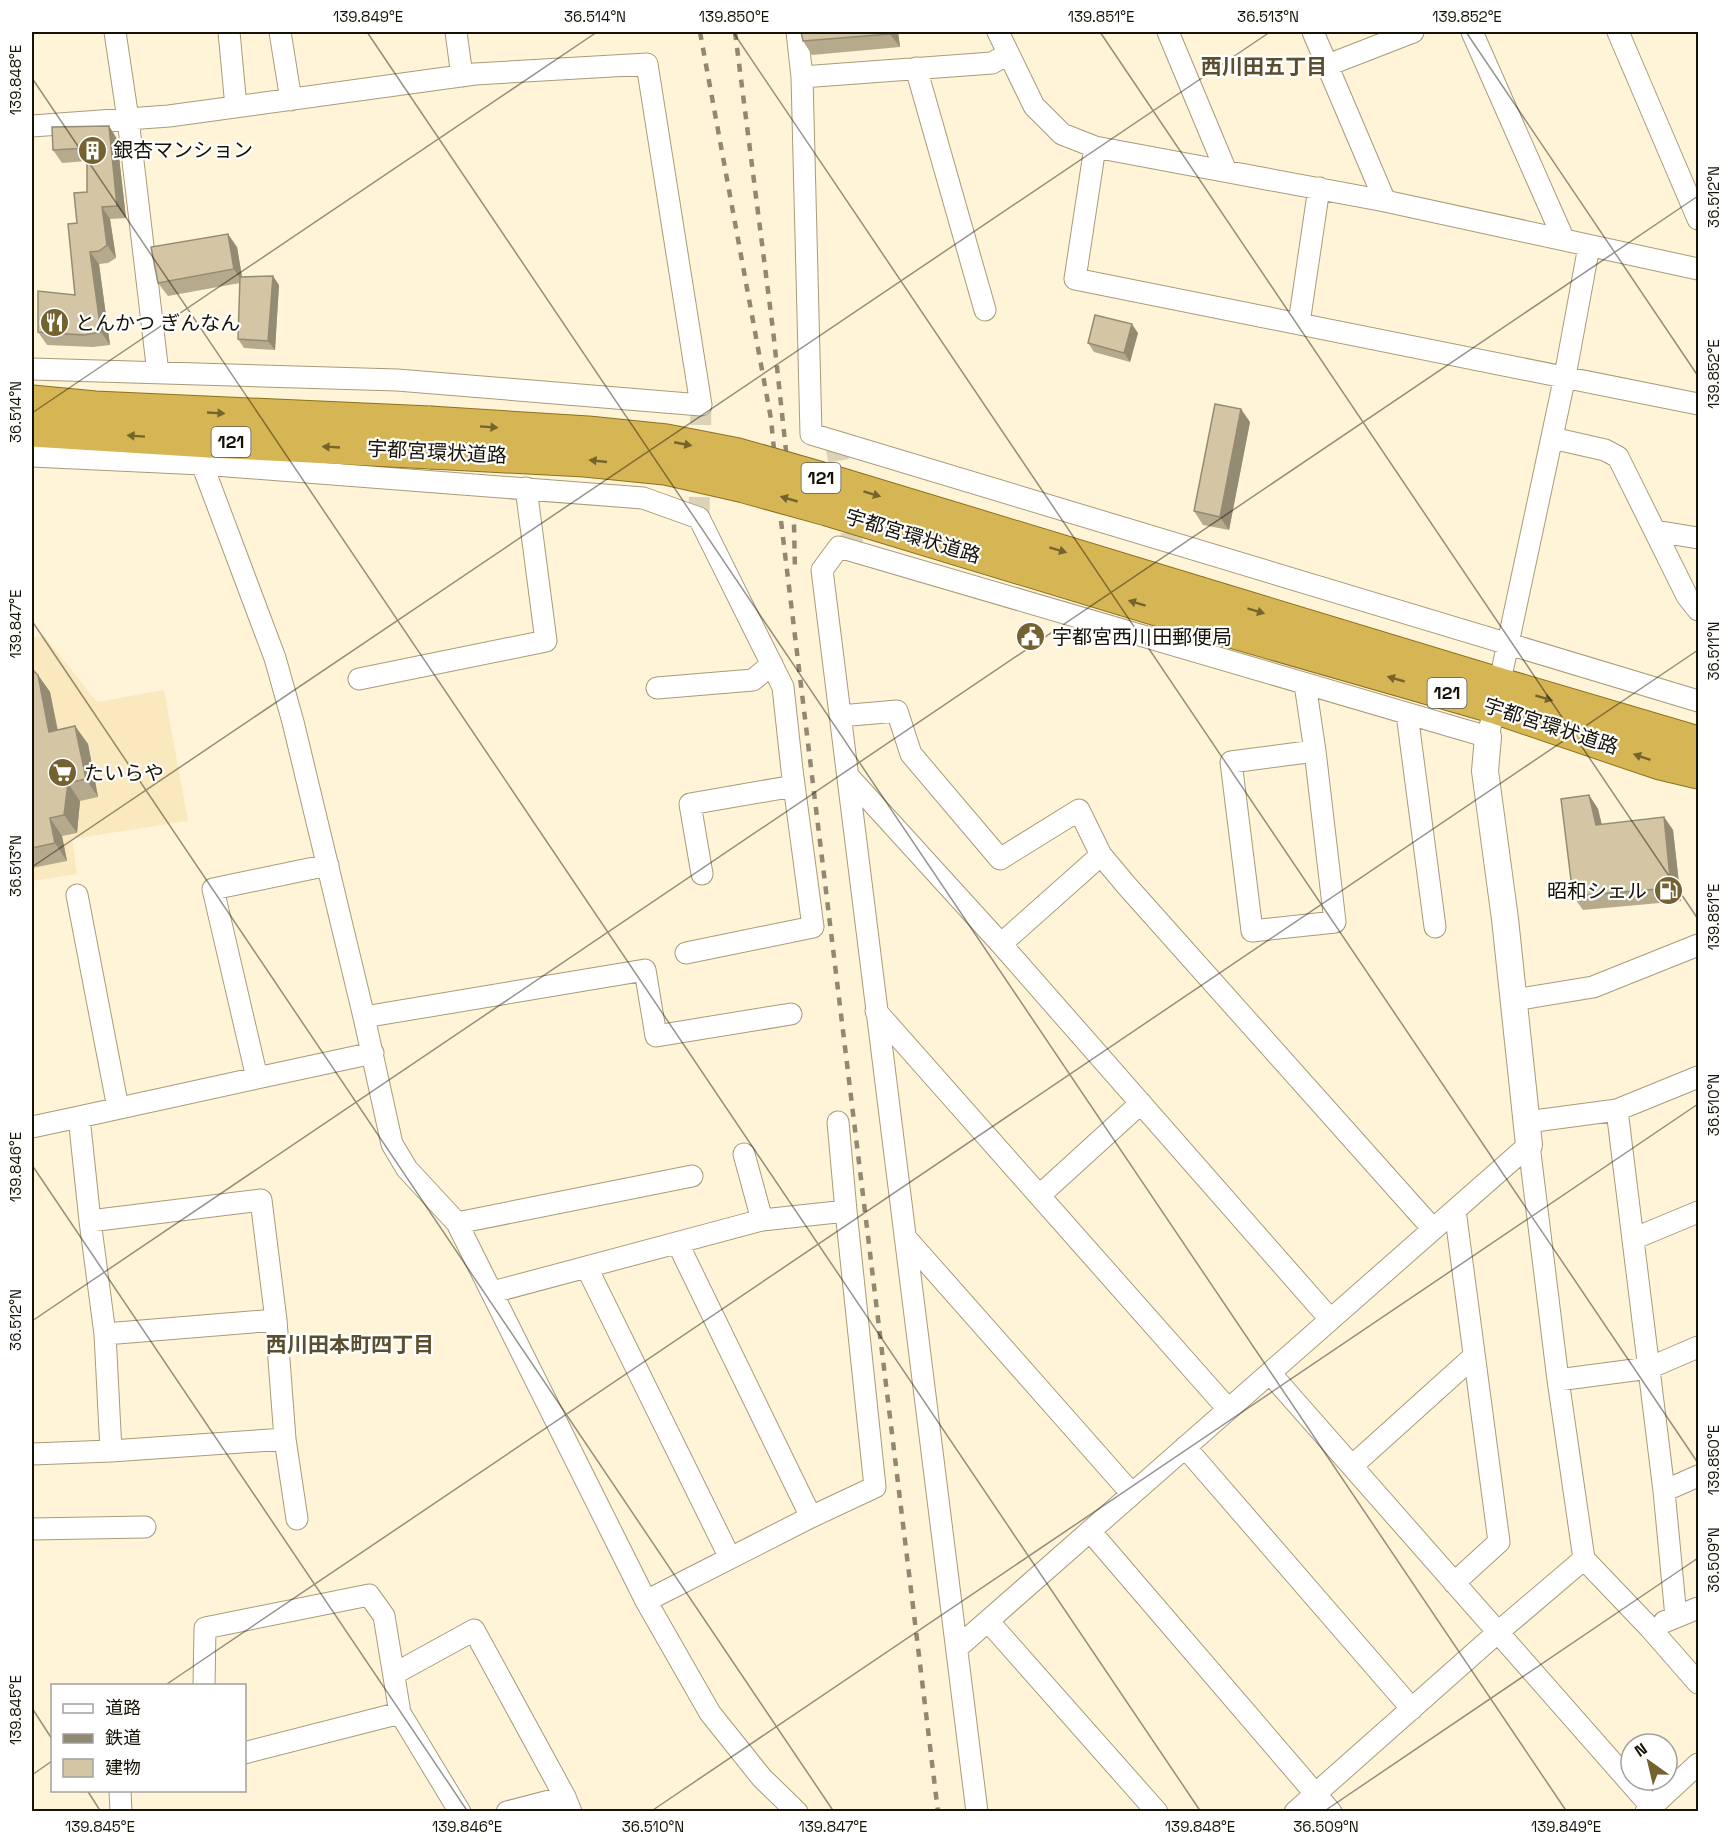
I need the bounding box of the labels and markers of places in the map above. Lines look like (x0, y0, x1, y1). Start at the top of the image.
building icon: 銀杏マンション (76, 134, 108, 166)
place label: 銀杏マンション (113, 137, 253, 163)
restaurant icon: とんかつ ぎんなん (38, 307, 70, 339)
place label: とんかつ ぎんなん (75, 310, 240, 336)
public building icon: 宇都宮西川田郵便局 (1015, 621, 1047, 653)
place label: 宇都宮西川田郵便局 (1052, 624, 1232, 650)
supermarket icon: たいらや (47, 757, 79, 789)
place label: たいらや (84, 760, 164, 786)
fuel station icon: 昭和シェル (1652, 875, 1684, 907)
place label: 昭和シェル (1547, 878, 1647, 904)

